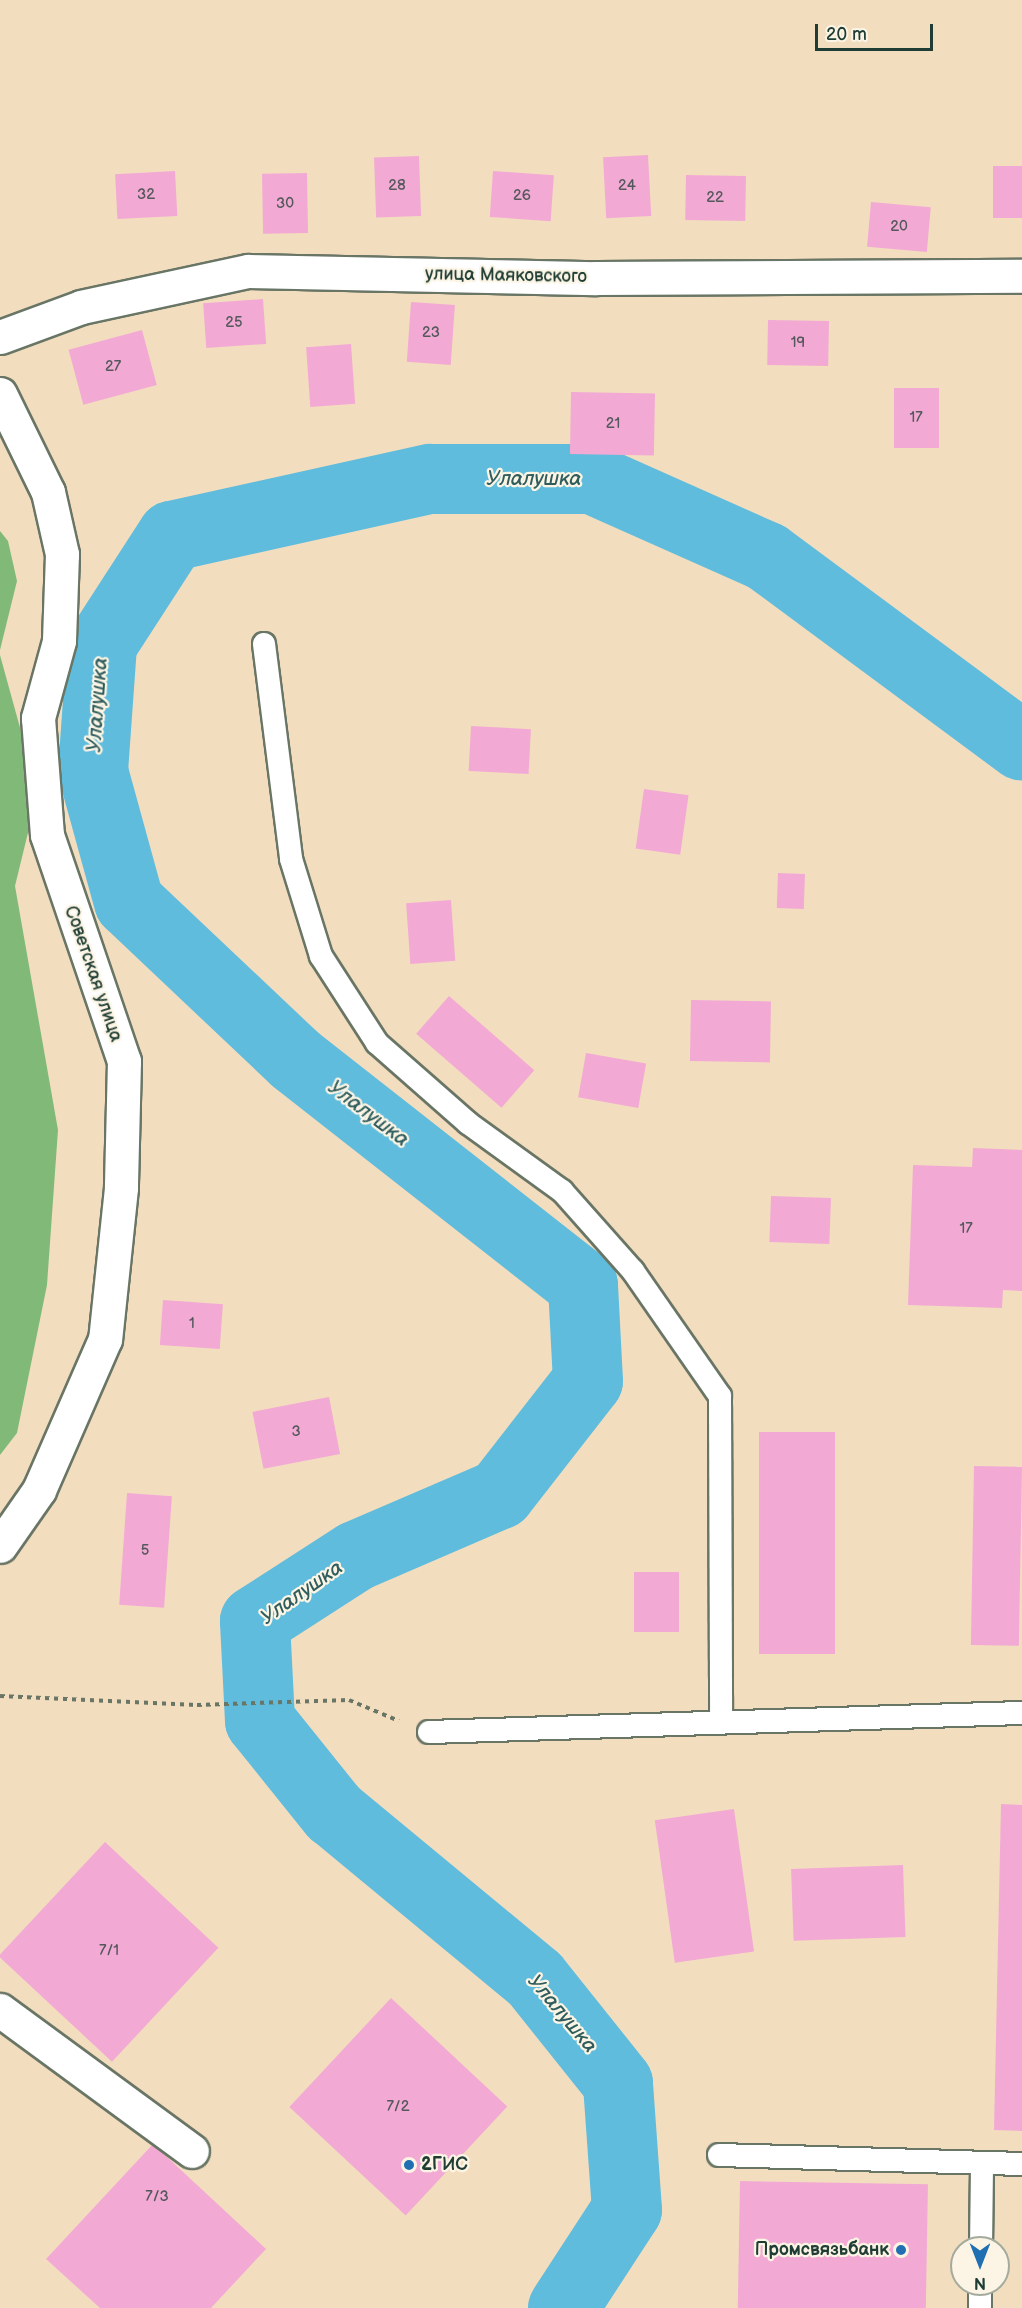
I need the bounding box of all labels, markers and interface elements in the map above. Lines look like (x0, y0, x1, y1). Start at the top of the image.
scale bar (818, 12, 936, 50)
text: 20 m (826, 24, 867, 45)
house number: 28 (388, 177, 406, 195)
house number: 24 (618, 177, 636, 195)
house number: 32 (137, 186, 155, 204)
house number: 26 (513, 187, 531, 205)
house number: 22 (706, 189, 724, 207)
house number: 30 (276, 195, 294, 213)
house number: 20 (890, 218, 908, 236)
street label: улица Маяковского (425, 264, 587, 288)
house number: 25 (225, 314, 243, 332)
house number: 23 (422, 324, 440, 342)
house number: 19 (791, 334, 805, 352)
house number: 27 (105, 358, 121, 376)
house number: 17 (909, 409, 923, 427)
house number: 21 (606, 415, 620, 433)
water label: Улалушка (487, 467, 581, 491)
water label: Улалушка (83, 657, 113, 753)
street label: Советская улица (60, 903, 126, 1045)
water label: Улалушка (323, 1076, 413, 1152)
house number: 17 (959, 1220, 973, 1238)
house number: 1 (189, 1315, 195, 1333)
house number: 3 (291, 1423, 301, 1441)
house number: 5 (141, 1542, 149, 1560)
water label: Улалушка (256, 1556, 348, 1630)
house number: 7/1 (99, 1942, 119, 1960)
water label: Улалушка (522, 1970, 602, 2058)
house number: 7/2 (387, 2098, 409, 2116)
place label: 2ГИС (421, 2154, 468, 2176)
marker: 2ГИС (402, 2158, 416, 2172)
house number: 7/3 (145, 2188, 169, 2206)
north arrow (950, 2236, 1010, 2296)
place label: Промсвязьбанк (755, 2239, 889, 2261)
marker: Промсвязьбанк (894, 2243, 908, 2257)
text: N (974, 2273, 986, 2292)

